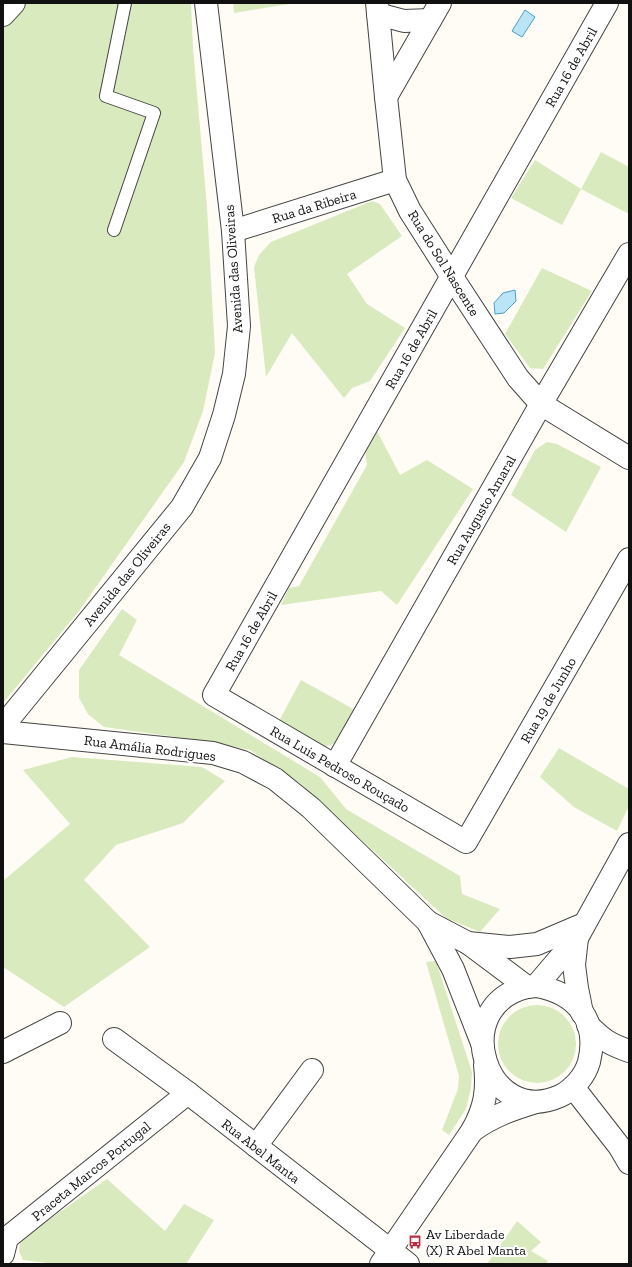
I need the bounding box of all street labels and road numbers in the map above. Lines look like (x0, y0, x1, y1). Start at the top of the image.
street label: Rua 16 de Abril (542, 24, 601, 110)
street label: Rua da Ribeira (270, 186, 359, 227)
street label: Avenida das Oliveiras (221, 204, 246, 334)
street label: Rua do Sol Nascente (404, 207, 483, 320)
street label: Rua 16 de Abril (382, 306, 441, 392)
street label: Rua Augusto Amaral (443, 452, 520, 568)
street label: Avenida das Oliveiras (80, 519, 175, 630)
street label: Rua 16 de Abril (222, 588, 281, 674)
street label: Rua 19 de Junho (517, 654, 580, 746)
street label: Rua Luis Pedroso Rouçado (267, 723, 412, 816)
street label: Rua Amália Rodrigues (83, 732, 217, 765)
street label: Rua Abel Manta (218, 1115, 304, 1187)
street label: Praceta Marcos Portugal (28, 1118, 155, 1225)

